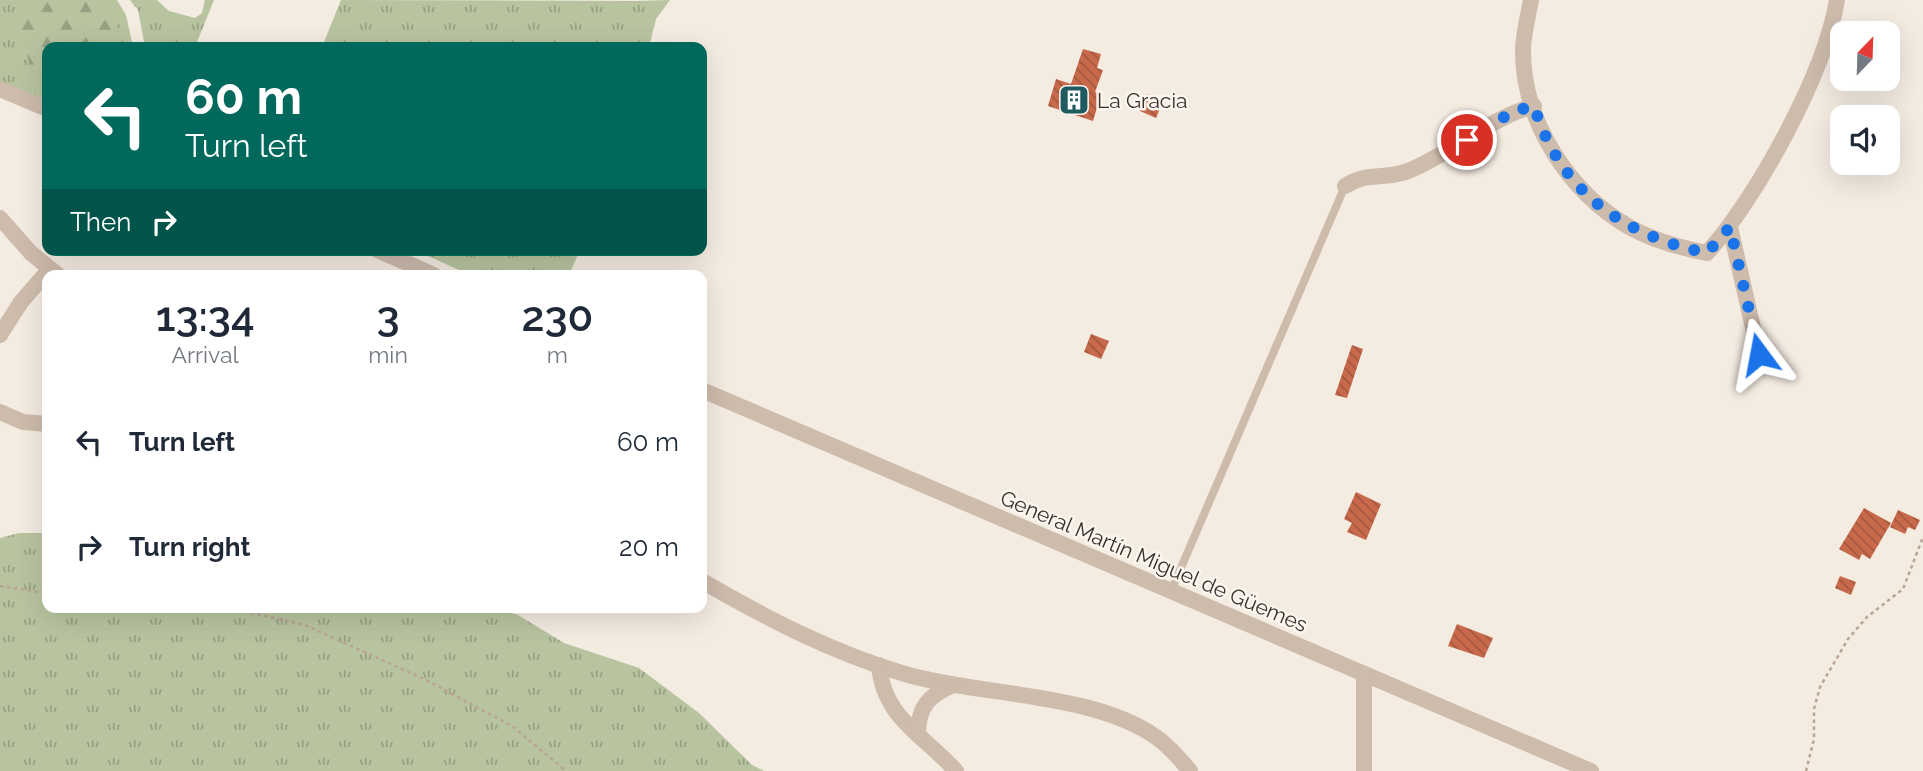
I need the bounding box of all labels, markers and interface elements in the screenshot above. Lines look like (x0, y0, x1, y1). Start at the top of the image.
north arrow (1830, 21, 1900, 91)
map controls (1830, 21, 1900, 175)
text: 60 m (185, 68, 302, 125)
icon: left (70, 70, 161, 161)
building icon: La Gracia (1057, 83, 1091, 117)
place label: La Gracia (1097, 88, 1187, 113)
button: sound (1830, 105, 1900, 175)
pin (1437, 110, 1497, 170)
icon: arrive (1448, 121, 1486, 159)
text: Turn left (185, 127, 307, 164)
icon: right (145, 203, 183, 241)
text: Then (70, 207, 131, 237)
text: 13:34 (156, 292, 255, 341)
text: 3 (376, 292, 400, 341)
text: 230 (521, 292, 593, 341)
position arrow (1722, 317, 1796, 391)
text: Arrival (171, 341, 239, 368)
text: min (368, 341, 408, 368)
text: m (547, 341, 568, 368)
icon: left (70, 423, 108, 461)
text: Turn left (129, 427, 235, 457)
text: 60 m (617, 427, 679, 457)
street label: General Martín Miguel de Güemes (997, 485, 1311, 637)
icon: right (70, 528, 108, 566)
text: Turn right (129, 532, 250, 562)
text: 20 m (619, 532, 679, 562)

